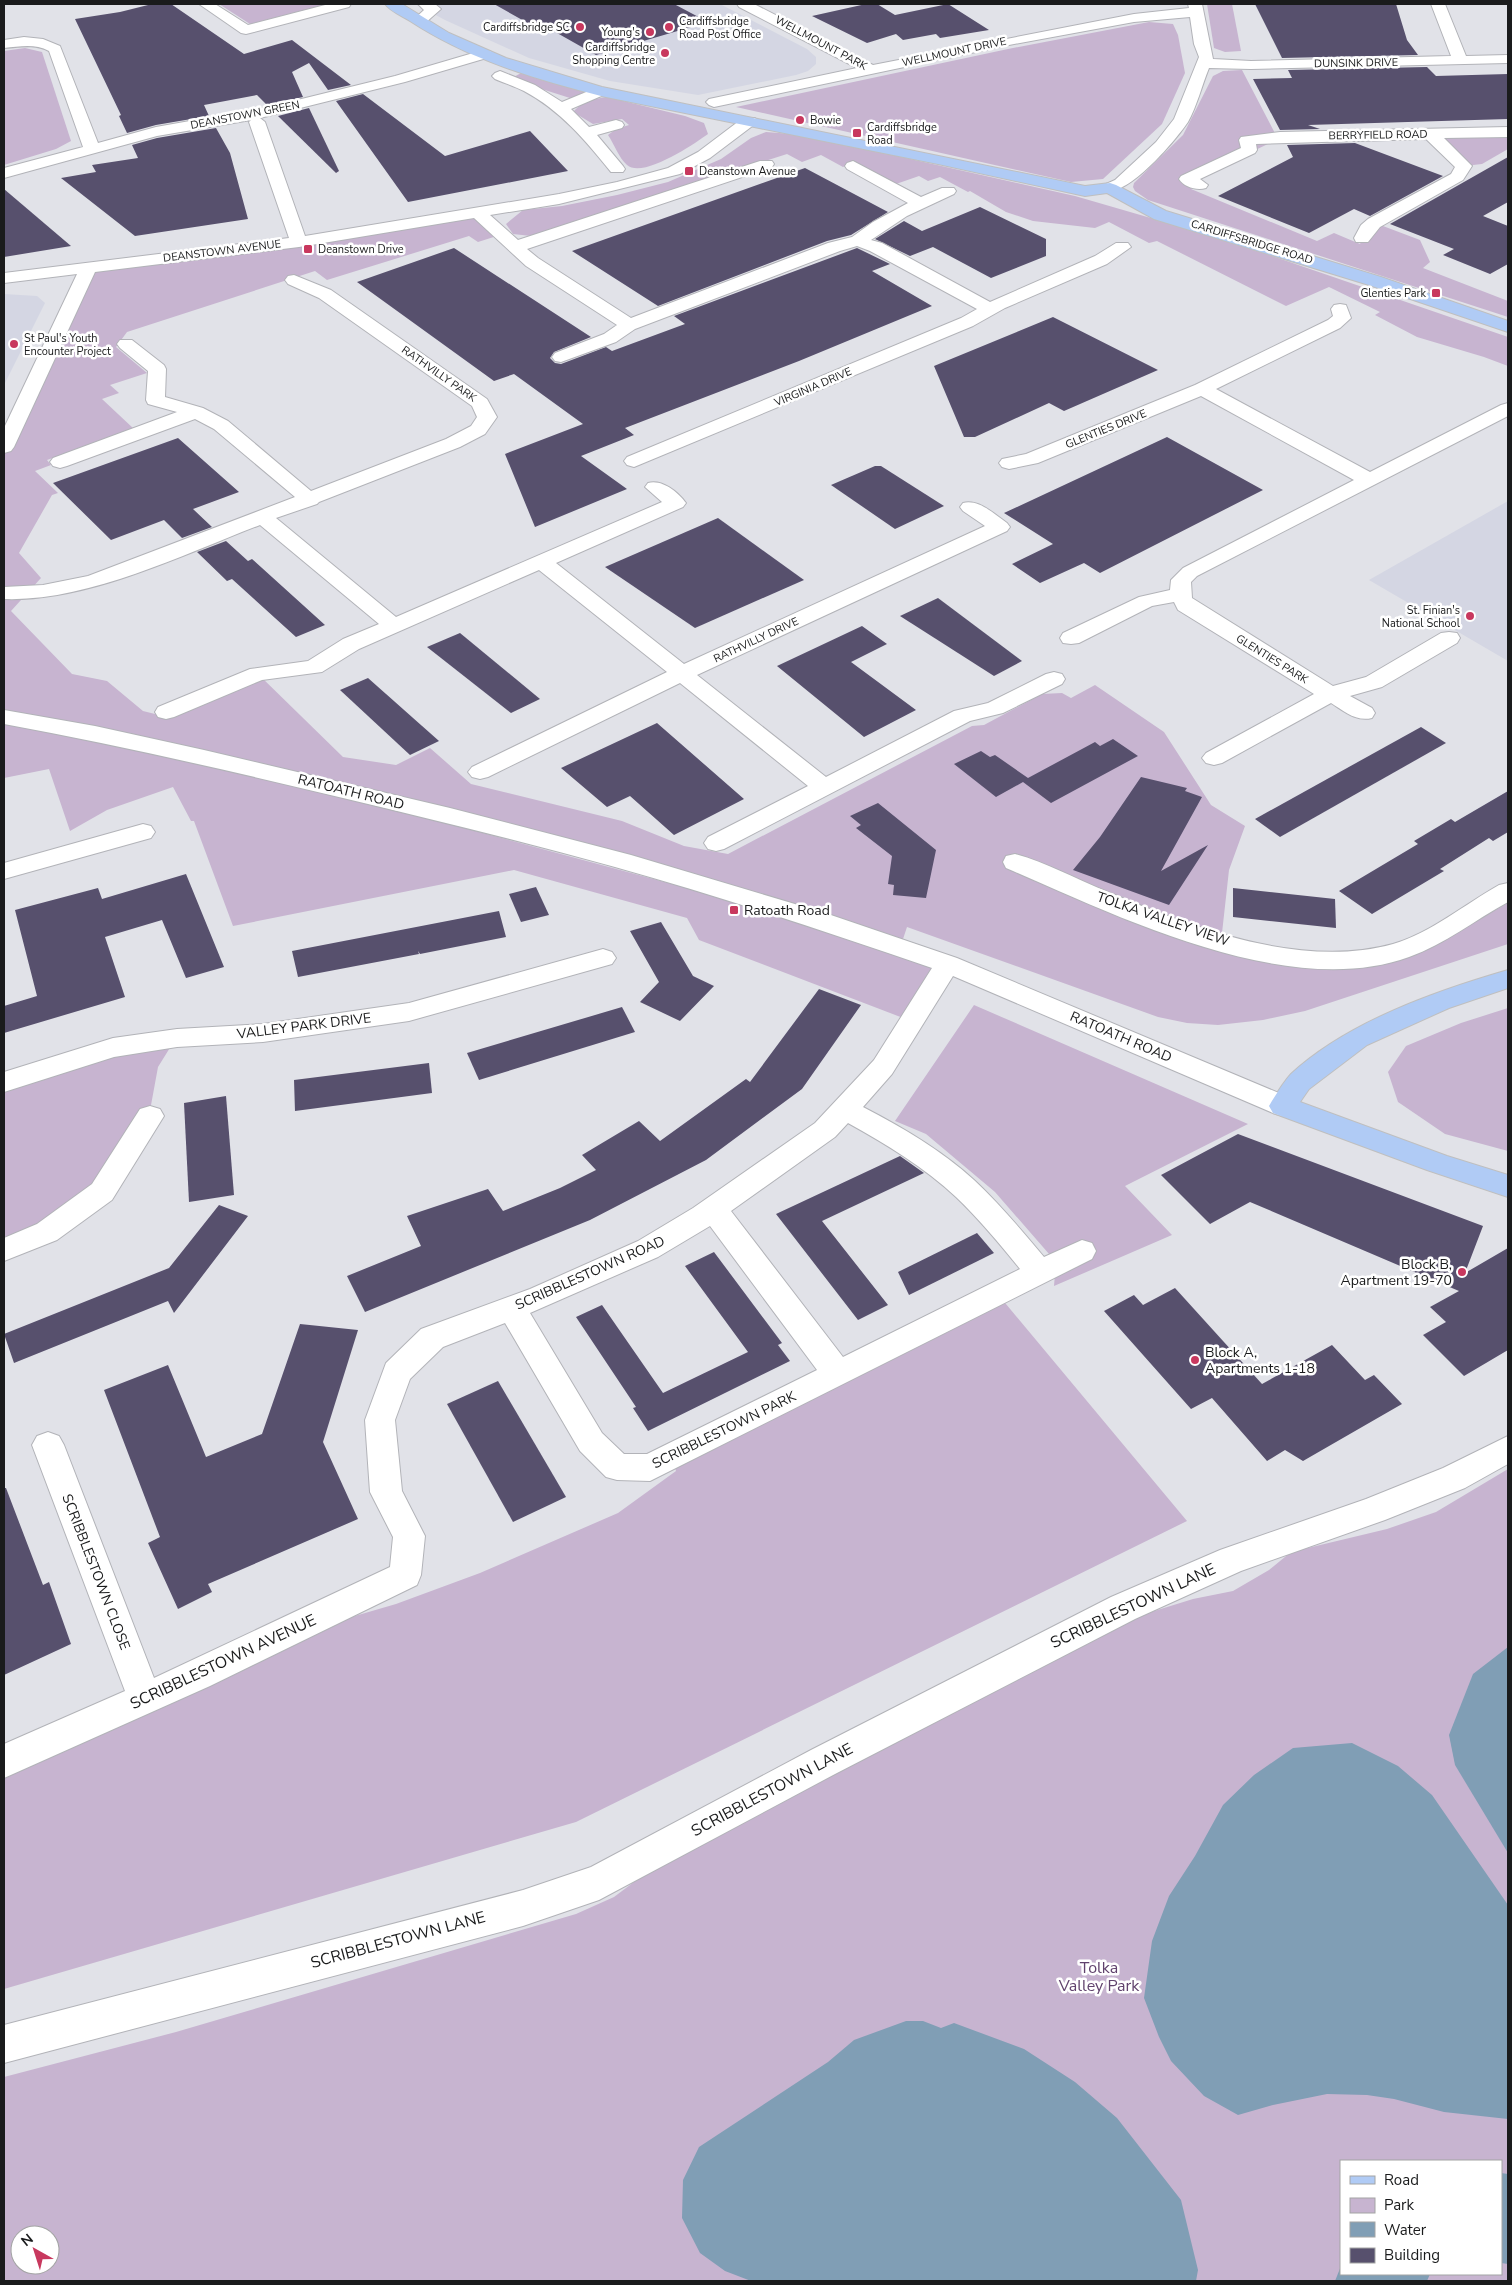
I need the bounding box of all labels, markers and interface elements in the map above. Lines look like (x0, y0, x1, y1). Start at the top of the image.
street label: WELLMOUNT PARK (772, 12, 871, 74)
place label: Cardiffsbridge Road Post Office (679, 14, 761, 42)
place label: Cardiffsbridge SC (483, 20, 570, 35)
marker: Cardiffsbridge SC (574, 21, 586, 33)
marker: Cardiffsbridge Road Post Office (663, 21, 675, 33)
place label: Young's (601, 25, 640, 40)
marker: Young's (644, 26, 656, 38)
street label: WELLMOUNT DRIVE (900, 34, 1008, 70)
place label: Cardiffsbridge Shopping Centre (572, 40, 655, 68)
marker: Cardiffsbridge Shopping Centre (659, 47, 671, 59)
street label: DUNSINK DRIVE (1314, 55, 1398, 71)
street label: DEANSTOWN GREEN (189, 97, 301, 133)
place label: Bowie (810, 113, 841, 128)
marker: Bowie (794, 114, 806, 126)
place label: Cardiffsbridge Road (867, 120, 937, 148)
marker: Cardiffsbridge Road (851, 127, 863, 139)
street label: BERRYFIELD ROAD (1328, 127, 1428, 143)
place label: Deanstown Avenue (699, 164, 796, 179)
marker: Deanstown Avenue (683, 165, 695, 177)
street label: CARDIFFSBRIDGE ROAD (1189, 216, 1315, 268)
street label: DEANSTOWN AVENUE (162, 236, 282, 266)
place label: Deanstown Drive (318, 242, 404, 257)
marker: Deanstown Drive (302, 243, 314, 255)
place label: Glenties Park (1360, 286, 1426, 301)
marker: Glenties Park (1430, 287, 1442, 299)
place label: St Paul's Youth Encounter Project (24, 331, 111, 359)
marker: St Paul's Youth Encounter Project (8, 338, 20, 350)
street label: RATHVILLY PARK (399, 343, 480, 406)
street label: VIRGINIA DRIVE (771, 364, 854, 410)
street label: GLENTIES DRIVE (1063, 406, 1149, 452)
place label: St. Finian's National School (1382, 603, 1461, 631)
marker: St. Finian's National School (1464, 610, 1476, 622)
street label: RATHVILLY DRIVE (711, 614, 801, 666)
street label: GLENTIES PARK (1233, 631, 1312, 688)
street label: RATOATH ROAD (296, 770, 406, 814)
street label: TOLKA VALLEY VIEW (1094, 887, 1233, 951)
place label: Ratoath Road (744, 901, 830, 920)
marker: Ratoath Road (728, 904, 740, 916)
street label: RATOATH ROAD (1067, 1007, 1175, 1067)
street label: VALLEY PARK DRIVE (235, 1008, 372, 1044)
street label: SCRIBBLESTOWN ROAD (512, 1231, 668, 1315)
place label: Block B, Apartment 19-70 (1341, 1255, 1452, 1290)
marker: Block B, Apartment 19-70 (1456, 1266, 1468, 1278)
place label: Block A, Apartments 1-18 (1205, 1343, 1315, 1378)
marker: Block A, Apartments 1-18 (1189, 1354, 1201, 1366)
street label: SCRIBBLESTOWN PARK (649, 1387, 799, 1473)
street label: SCRIBBLESTOWN CLOSE (57, 1491, 135, 1653)
street label: SCRIBBLESTOWN LANE (1047, 1558, 1219, 1654)
street label: SCRIBBLESTOWN AVENUE (126, 1609, 320, 1715)
street label: SCRIBBLESTOWN LANE (687, 1738, 857, 1842)
street label: SCRIBBLESTOWN LANE (308, 1906, 488, 1974)
park label: Tolka Valley Park (1058, 1957, 1140, 1997)
legend (1340, 2160, 1502, 2275)
text: Road (1384, 2170, 1419, 2190)
text: Park (1384, 2195, 1414, 2215)
text: Water (1384, 2220, 1427, 2240)
north arrow (10, 2225, 60, 2275)
text: N (17, 2230, 37, 2251)
text: Building (1384, 2245, 1440, 2265)

